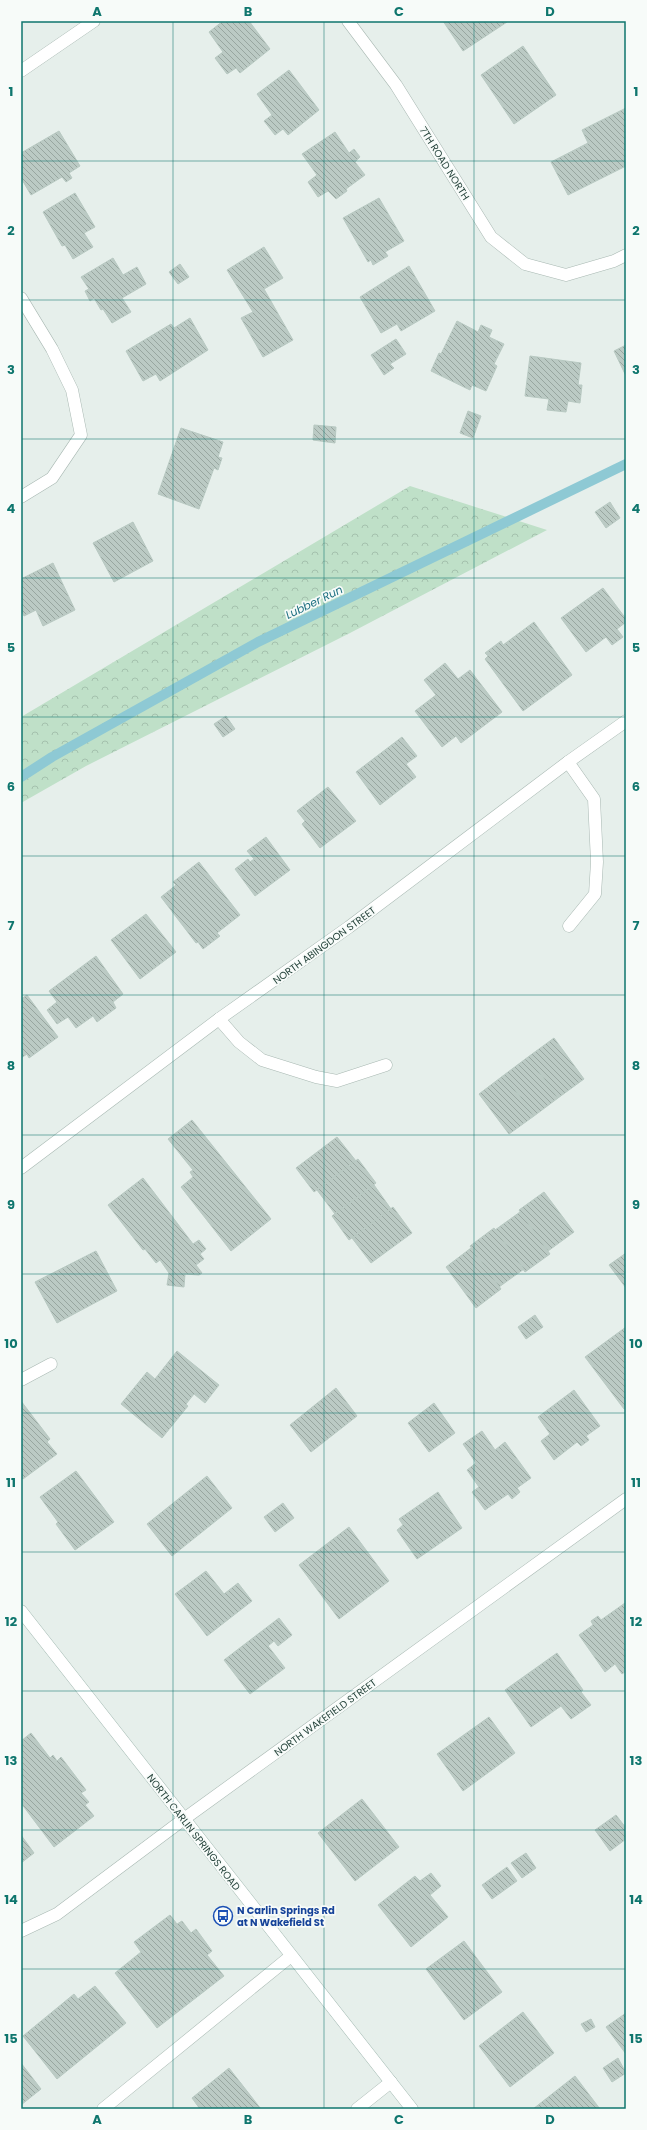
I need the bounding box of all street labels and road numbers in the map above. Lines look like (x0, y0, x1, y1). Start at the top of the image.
street label: 7TH ROAD NORTH (416, 124, 473, 203)
street label: NORTH ABINGDON STREET (270, 903, 379, 988)
street label: NORTH WAKEFIELD STREET (271, 1675, 380, 1760)
street label: NORTH CARLIN SPRINGS ROAD (143, 1771, 244, 1894)

